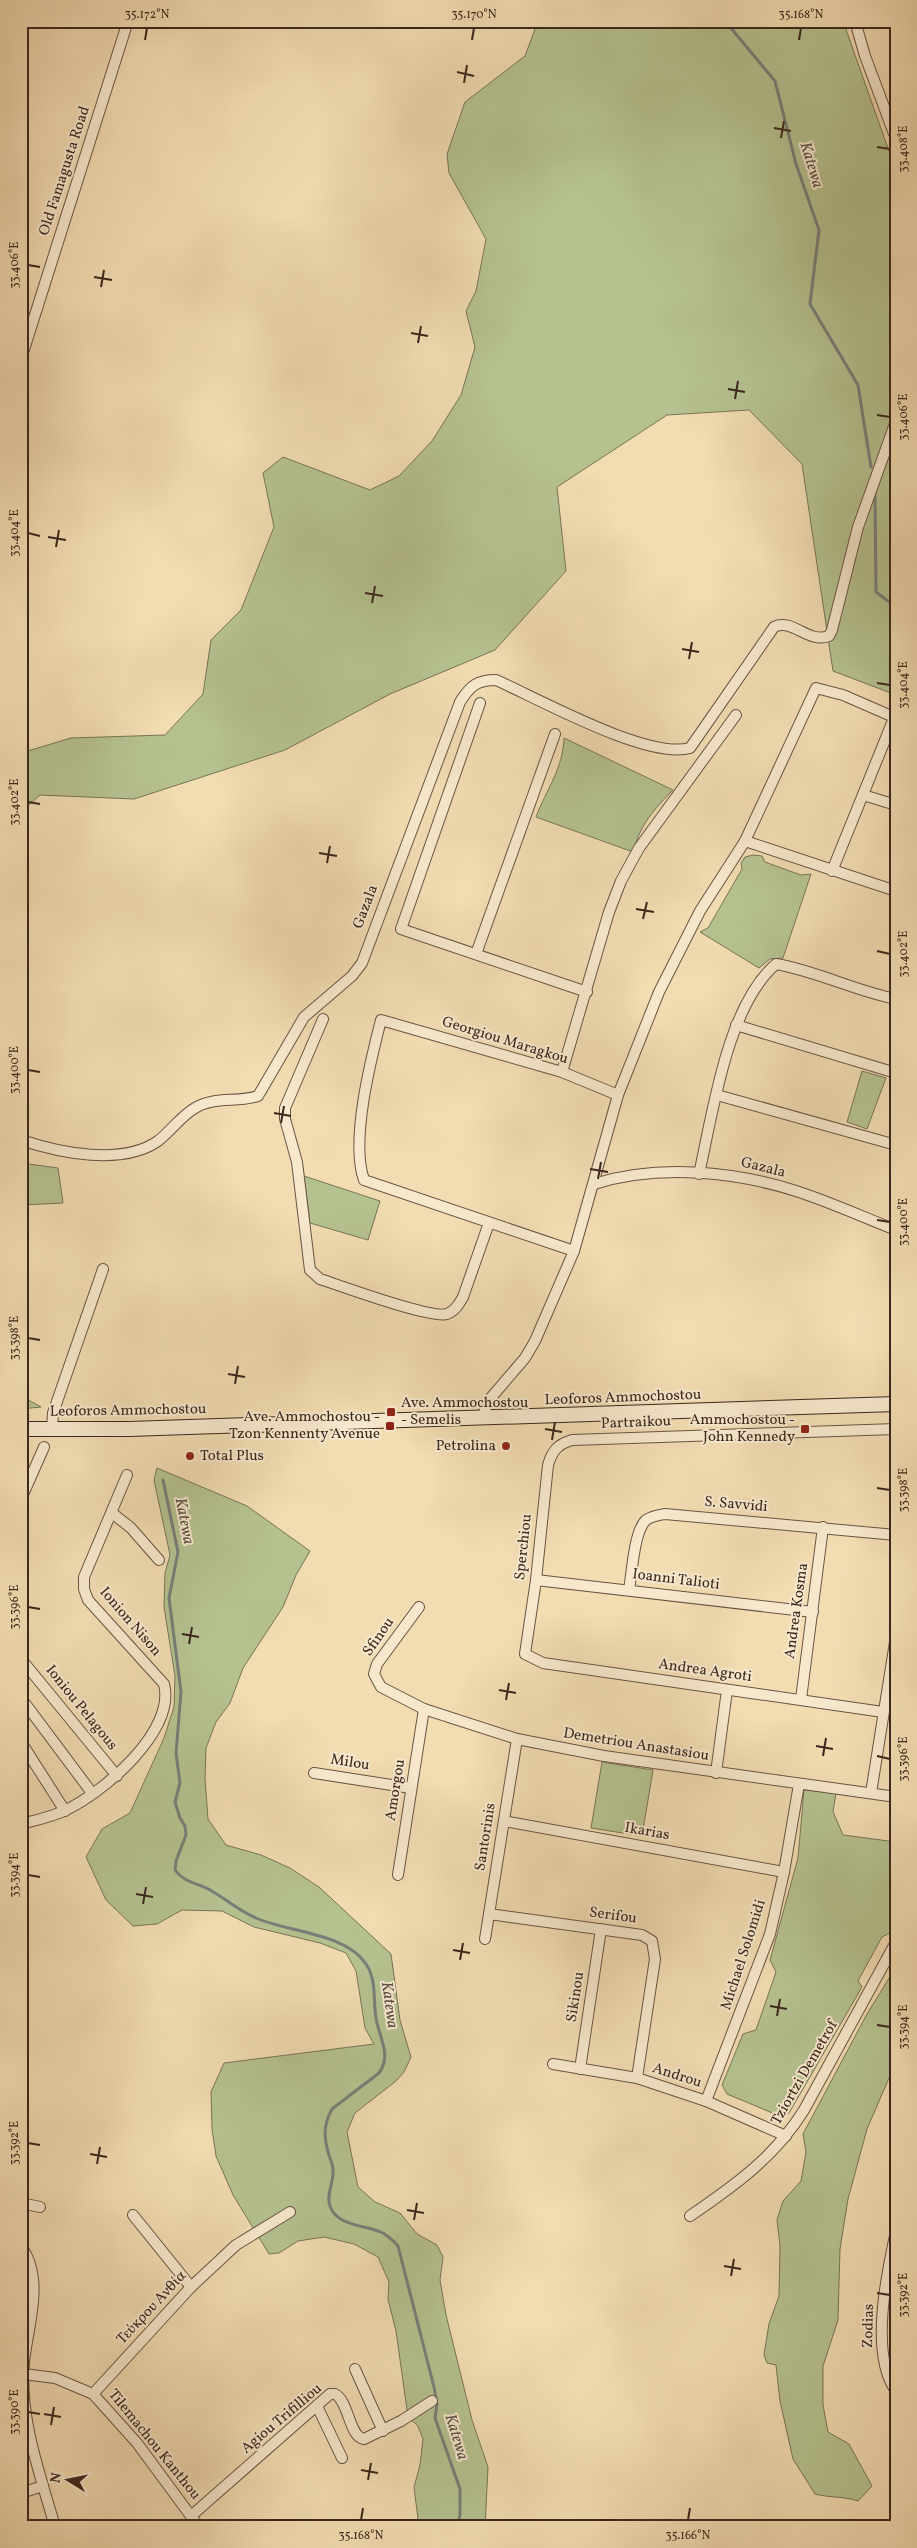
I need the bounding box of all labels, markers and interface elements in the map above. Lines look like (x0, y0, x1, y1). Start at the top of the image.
text: 35.172°N (125, 7, 169, 23)
text: 35.170°N (451, 7, 497, 23)
text: 35.168°N (779, 7, 824, 23)
street label: Old Famagusta Road (34, 104, 96, 238)
text: 33.408°E (896, 126, 912, 173)
water label: Katewa (794, 139, 829, 191)
text: 33.406°E (7, 241, 23, 289)
text: 33.406°E (896, 393, 912, 441)
text: 33.404°E (7, 509, 23, 557)
text: 33.404°E (896, 661, 912, 709)
text: 33.402°E (7, 778, 23, 826)
street label: Gazala (348, 882, 384, 932)
text: 33.402°E (896, 930, 912, 978)
street label: Georgiou Maragkou (439, 1012, 571, 1070)
text: 33.400°E (7, 1046, 23, 1094)
street label: Gazala (738, 1152, 788, 1184)
text: 33.400°E (896, 1198, 912, 1246)
text: 33.398°E (7, 1316, 23, 1360)
street label: Leoforos Ammochostou (544, 1385, 702, 1411)
place label: Ave. Ammochostou - Semelis (401, 1393, 528, 1431)
street label: Leoforos Ammochostou (50, 1399, 206, 1423)
marker: Ave. Ammochostou - Semelis (385, 1406, 397, 1418)
place label: Ave. Ammochostou - Tzon Kennenty Avenue (229, 1407, 380, 1445)
place label: Ammochostou - John Kennedy (690, 1410, 795, 1448)
street label: Partraikou (600, 1411, 672, 1435)
marker: Ave. Ammochostou - Tzon Kennenty Avenue (384, 1420, 396, 1432)
marker: Ammochostou - John Kennedy (799, 1423, 811, 1435)
place label: Petrolina (436, 1436, 496, 1457)
marker: Petrolina (500, 1440, 512, 1452)
place label: Total Plus (200, 1446, 264, 1467)
marker: Total Plus (184, 1450, 196, 1462)
text: 33.398°E (896, 1468, 912, 1512)
street label: S. Savvidi (703, 1492, 769, 1518)
water label: Katewa (169, 1496, 199, 1547)
street label: Sperchiou (510, 1513, 538, 1581)
street label: Andrea Kosma (780, 1562, 814, 1660)
street label: Ioanni Talioti (631, 1564, 721, 1596)
street label: Ionion Nison (94, 1583, 166, 1661)
text: 33.396°E (7, 1585, 23, 1629)
street label: Sfinou (358, 1613, 400, 1661)
street label: Andrea Agroti (657, 1654, 753, 1688)
street label: Ioniou Pelagous (40, 1661, 122, 1755)
street label: Demetriou Anastasiou (562, 1723, 710, 1767)
text: 33.396°E (896, 1737, 912, 1781)
street label: Milou (329, 1750, 371, 1776)
street label: Amorgou (381, 1758, 411, 1822)
street label: Santorinis (470, 1802, 502, 1872)
street label: Ikarias (623, 1818, 671, 1846)
text: 33.394°E (7, 1853, 23, 1897)
street label: Michael Solomidi (716, 1897, 772, 2013)
street label: Serifou (588, 1902, 638, 1930)
street label: Sikinou (562, 1970, 590, 2024)
water label: Katewa (375, 1980, 403, 2030)
text: 33.394°E (896, 2005, 912, 2049)
street label: Tziortzi Demetrof (767, 2015, 844, 2129)
street label: Androu (650, 2058, 704, 2094)
text: 33.392°E (7, 2121, 23, 2165)
street label: Τεύκρου Ανθία (112, 2266, 192, 2350)
text: 33.392°E (896, 2273, 912, 2317)
street label: Zodias (858, 2304, 880, 2348)
street label: Agiou Trifilliou (237, 2379, 327, 2459)
street label: Tilemachou Kanthou (103, 2385, 205, 2505)
text: 33.390°E (7, 2389, 23, 2435)
water label: Katewa (439, 2411, 474, 2463)
north arrow (42, 2456, 92, 2506)
text: N (46, 2471, 67, 2485)
text: 35.168°N (339, 2528, 384, 2544)
text: 35.166°N (666, 2528, 711, 2544)

